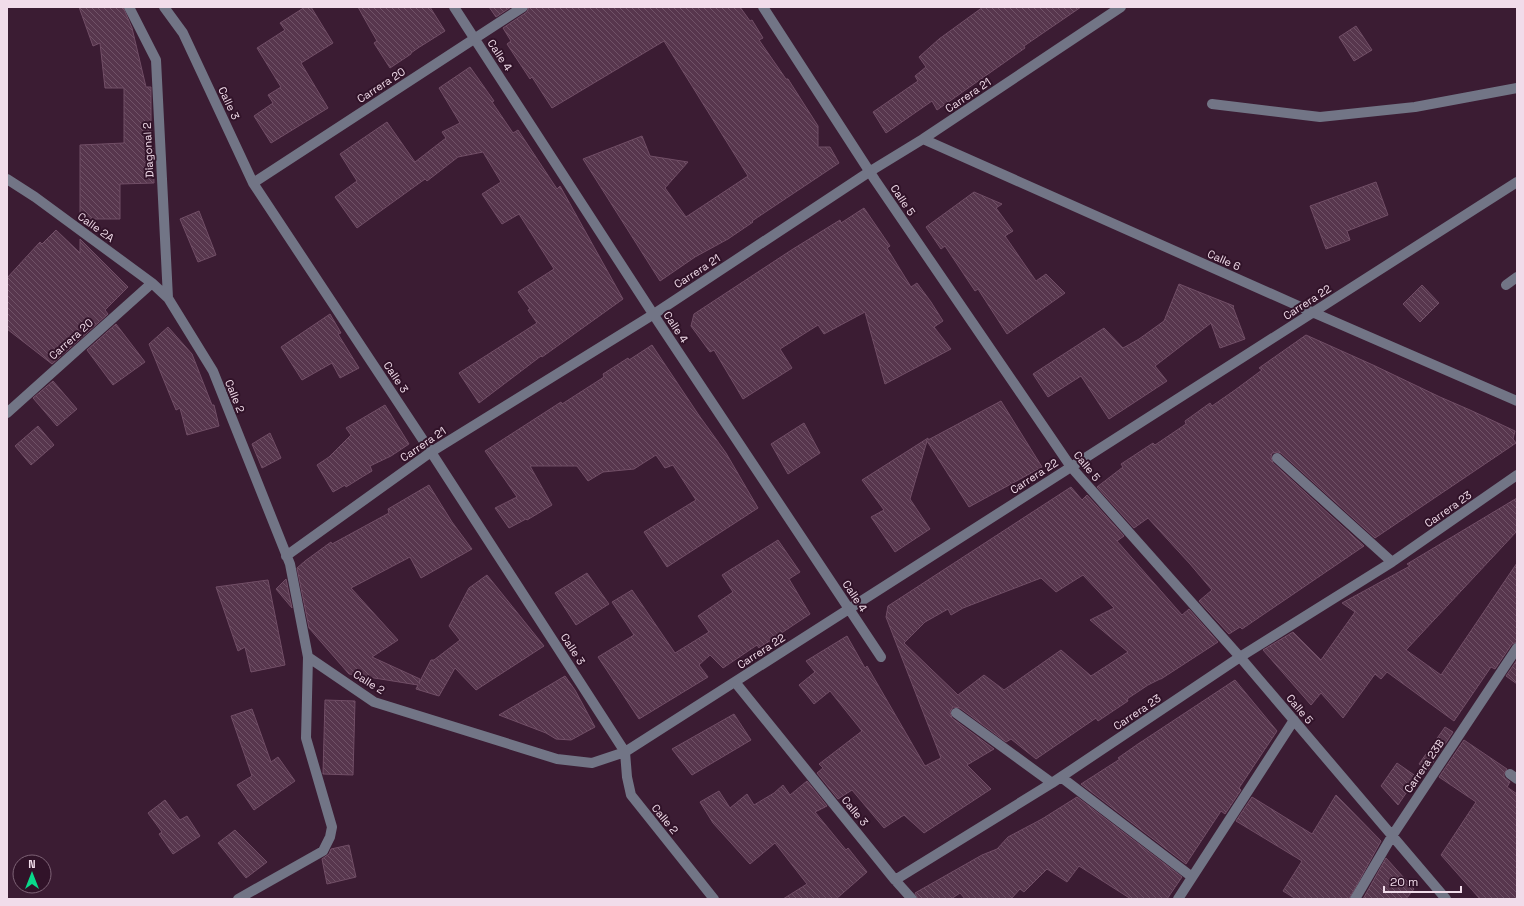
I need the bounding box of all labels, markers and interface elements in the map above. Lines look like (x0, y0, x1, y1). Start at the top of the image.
street label: Calle 4 (485, 37, 515, 74)
street label: Carrera 20 (354, 64, 408, 106)
street label: Carrera 21 (942, 75, 994, 115)
street label: Calle 3 (215, 84, 243, 122)
street label: Diagonal 2 (140, 122, 156, 178)
street label: Calle 5 (887, 182, 919, 219)
street label: Calle 2A (75, 209, 117, 245)
street label: Calle 6 (1205, 247, 1243, 274)
street label: Carrera 21 (671, 251, 723, 291)
street label: Carrera 22 (1280, 281, 1334, 323)
street label: Calle 4 (661, 309, 691, 346)
street label: Carrera 20 (46, 315, 96, 363)
street label: Calle 3 (380, 359, 412, 396)
street label: Calle 2 (222, 377, 248, 415)
street label: Carrera 21 (397, 424, 449, 464)
street label: Calle 5 (1071, 448, 1104, 484)
street label: Carrera 22 (1007, 455, 1061, 497)
street label: Carrera 23 (1422, 487, 1475, 530)
street label: Calle 4 (840, 578, 870, 615)
street label: Carrera 22 (734, 630, 788, 672)
street label: Calle 3 (558, 631, 589, 668)
street label: Calle 2 (351, 667, 388, 697)
street label: Carrera 23 (1111, 691, 1164, 733)
street label: Calle 5 (1283, 691, 1317, 727)
street label: Carrera 23B (1401, 737, 1447, 795)
street label: Calle 3 (839, 793, 872, 829)
street label: Calle 2 (649, 801, 682, 837)
north arrow (12, 854, 52, 894)
text: N (28, 857, 36, 871)
scale bar (1384, 868, 1461, 894)
text: 20 m (1390, 874, 1418, 890)

